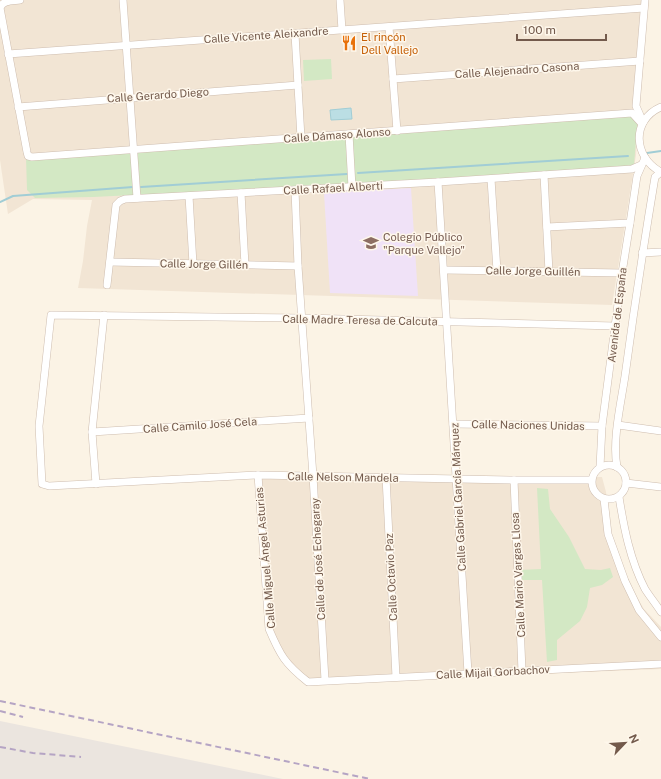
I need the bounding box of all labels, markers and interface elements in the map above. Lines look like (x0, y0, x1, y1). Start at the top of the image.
scale bar (517, 16, 606, 42)
text: 100 m (523, 23, 556, 37)
street label: Calle Vicente Aleixandre (203, 25, 329, 45)
place label: El rincón Dell Vallejo (361, 31, 418, 56)
restaurant icon: El rincón Dell Vallejo (340, 34, 358, 52)
street label: Calle Alejenadro Casona (454, 60, 580, 80)
street label: Calle Gerardo Diego (107, 85, 209, 105)
street label: Calle Dámaso Alonso (283, 125, 391, 145)
street label: Calle Rafael Alberti (283, 179, 383, 197)
place label: Colegio Público "Parque Vallejo" (383, 231, 465, 256)
school or university icon: Colegio Público "Parque Vallejo" (362, 234, 380, 252)
street label: Calle Jorge Gillén (160, 257, 248, 271)
street label: Calle Jorge Guillén (485, 264, 581, 278)
street label: Avenida de España (605, 267, 629, 363)
street label: Calle Madre Teresa de Calcuta (282, 313, 438, 327)
street label: Calle Camilo José Cela (143, 415, 257, 435)
street label: Calle Naciones Unidas (471, 418, 585, 432)
street label: Calle Gabriel García Márquez (448, 422, 468, 572)
street label: Calle Nelson Mandela (287, 470, 399, 484)
street label: Calle Miguel Ángel Asturias (252, 486, 277, 629)
street label: Calle de José Echegaray (309, 497, 327, 621)
street label: Calle Mario Vargas Llosa (509, 512, 527, 638)
street label: Calle Octavio Paz (383, 533, 399, 621)
street label: Calle Mijail Gorbachov (436, 663, 551, 681)
north arrow (605, 723, 645, 763)
text: N (627, 732, 641, 745)

